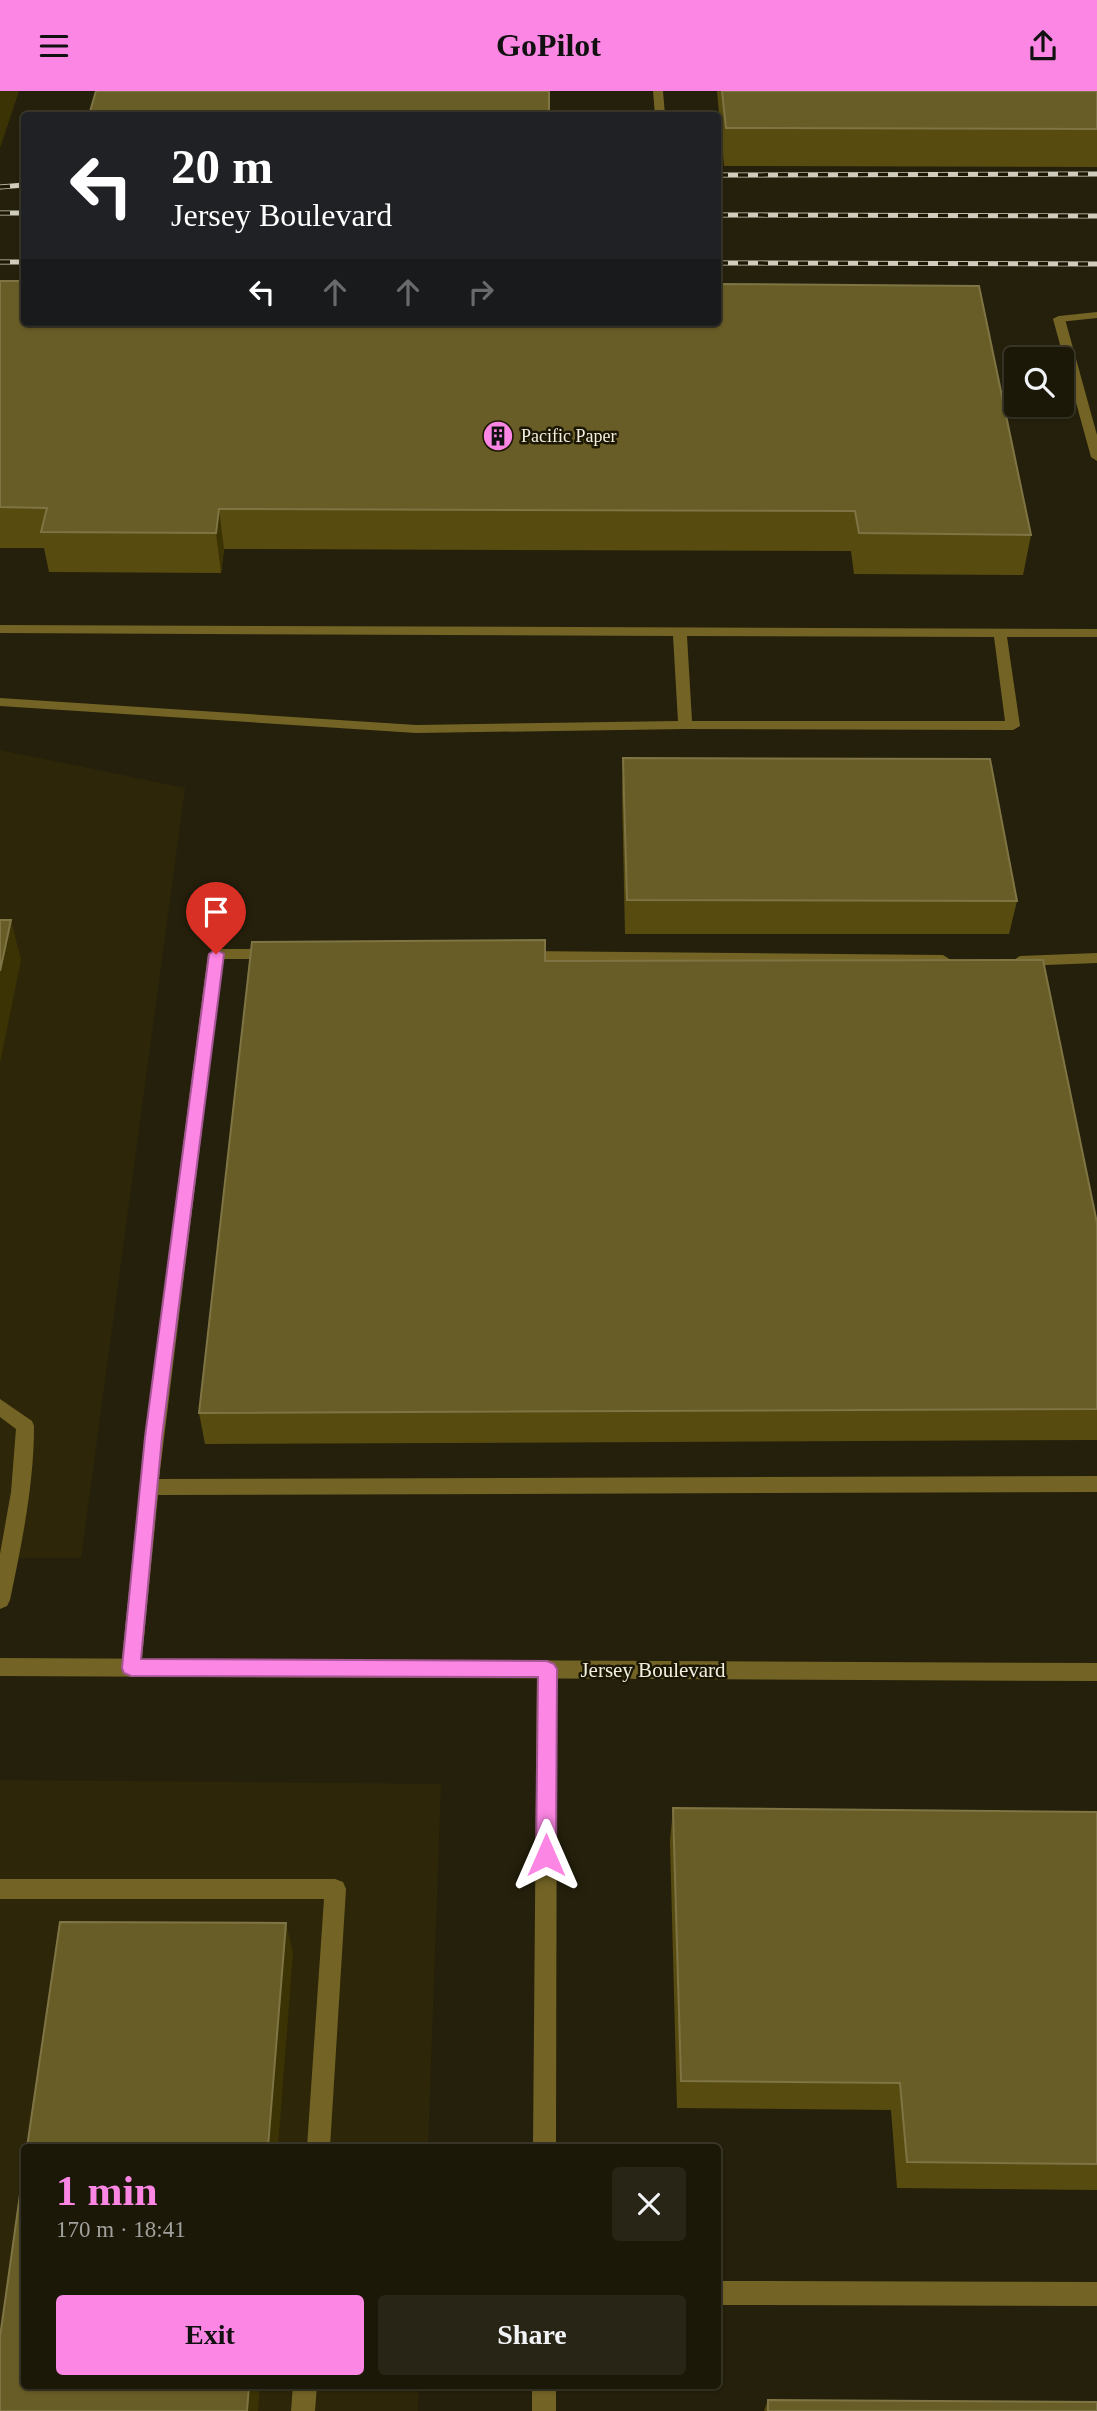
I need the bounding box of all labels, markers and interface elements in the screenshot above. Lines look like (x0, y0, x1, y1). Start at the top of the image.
icon: menu (35, 27, 73, 65)
text: GoPilot (496, 27, 601, 63)
icon: share (1024, 27, 1062, 65)
text: 20 m (171, 139, 273, 194)
icon: left (56, 140, 147, 231)
text: Jersey Boulevard (171, 197, 392, 233)
icon: left (243, 273, 281, 311)
icon: ahead (316, 273, 354, 311)
icon: ahead (389, 273, 427, 311)
icon: right (462, 273, 500, 311)
map controls (1004, 347, 1074, 417)
button: search (1004, 347, 1074, 417)
building icon: Pacific Paper (481, 419, 515, 453)
place label: Pacific Paper (521, 426, 616, 446)
pin (186, 882, 246, 954)
icon: arrive (197, 893, 235, 931)
street label: Jersey Boulevard (580, 1658, 726, 1682)
position arrow (509, 1818, 583, 1892)
button: close (612, 2167, 686, 2241)
text: 1 min (56, 2168, 158, 2214)
text: 170 m · 18:41 (56, 2217, 186, 2242)
button: Exit (56, 2295, 364, 2375)
button: Share (378, 2295, 686, 2375)

